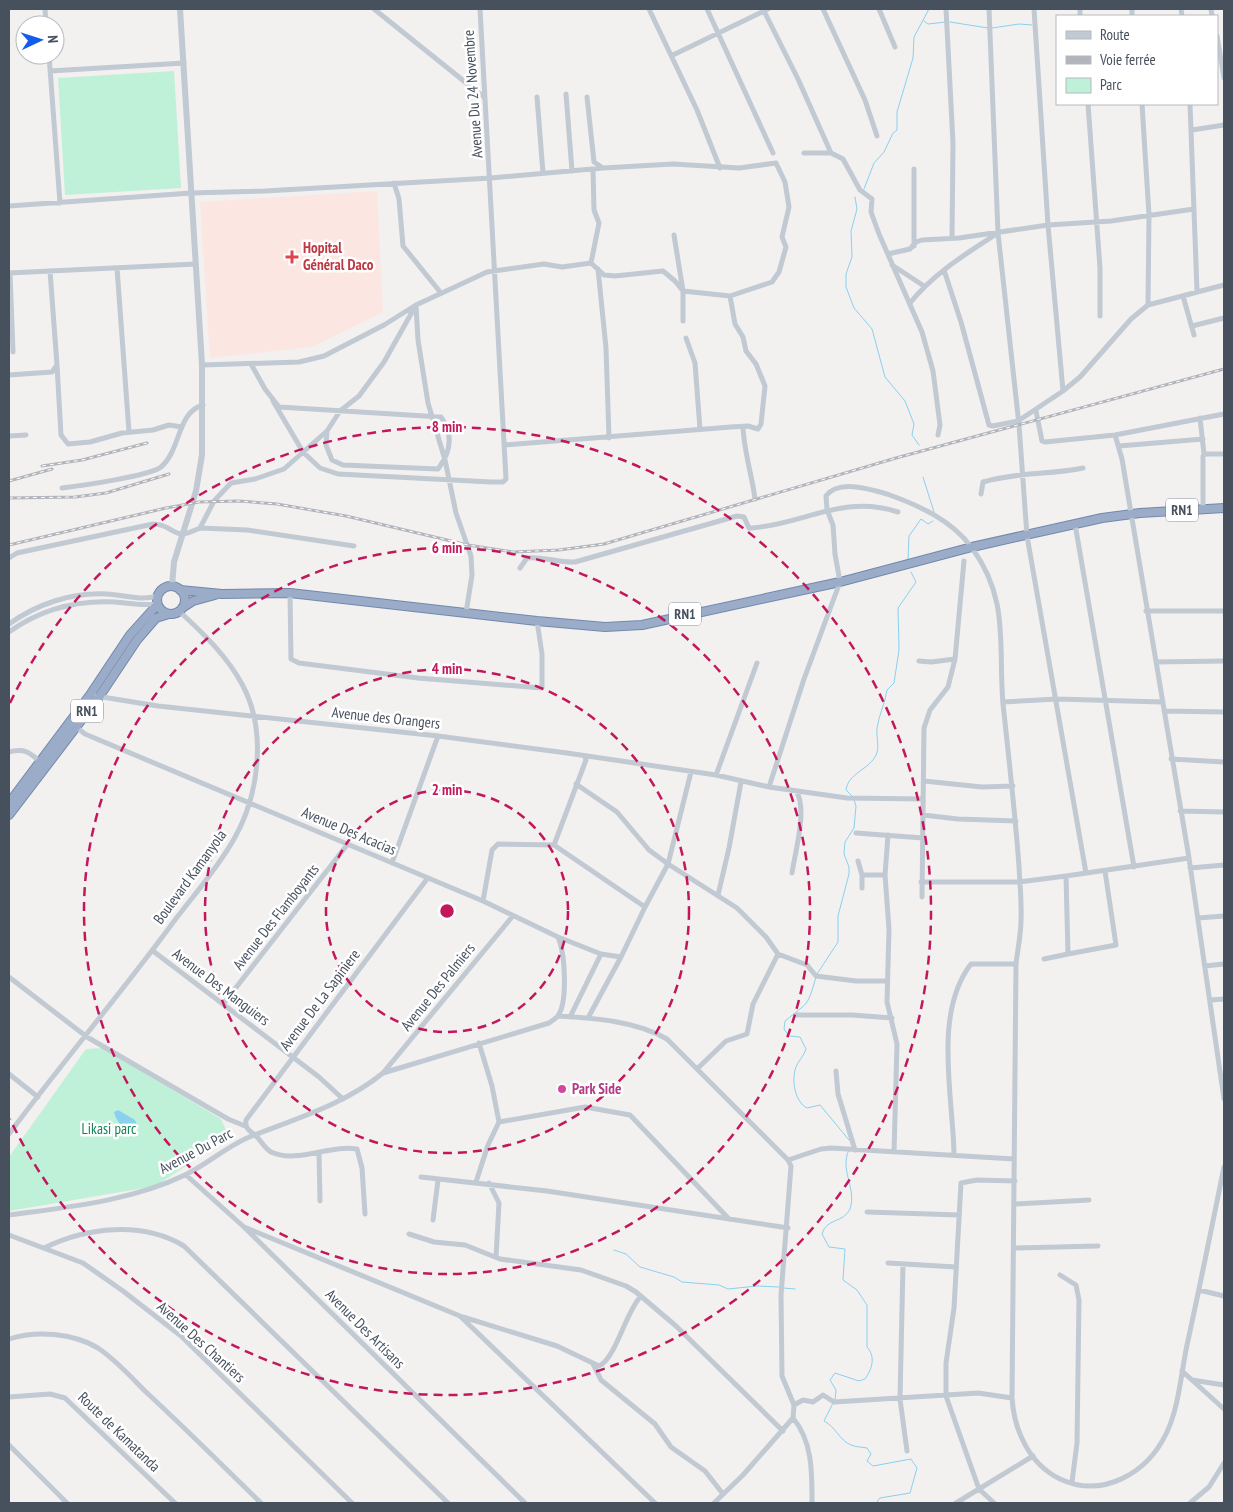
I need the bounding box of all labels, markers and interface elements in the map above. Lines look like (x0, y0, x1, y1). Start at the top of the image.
north arrow (15, 15, 65, 65)
legend (1056, 15, 1218, 105)
text: Route (1100, 25, 1130, 44)
street label: Avenue Du 24 Novembre (459, 29, 486, 159)
text: N (44, 35, 62, 43)
text: Voie ferrée (1099, 50, 1156, 69)
text: Parc (1100, 75, 1122, 94)
place label: Hopital Général Daco (303, 238, 374, 274)
marker: Hopital Général Daco (285, 250, 299, 264)
text: 8 min (432, 417, 462, 436)
road number: RN1 (1166, 498, 1198, 522)
text: 6 min (432, 538, 462, 557)
road number: RN1 (669, 602, 701, 626)
text: 4 min (432, 659, 462, 678)
road number: RN1 (71, 699, 103, 722)
street label: Avenue des Orangers (331, 702, 441, 733)
text: 2 min (432, 780, 462, 799)
street label: Avenue Des Acacias (299, 802, 399, 859)
street label: Boulevard Kamanyola (149, 826, 230, 928)
street label: Avenue Des Flamboyants (228, 860, 323, 973)
centre of rings (438, 902, 456, 920)
street label: Avenue Des Palmiers (396, 939, 479, 1035)
street label: Avenue Des Manguiers (169, 944, 274, 1029)
street label: Avenue De La Sapiniere (275, 945, 364, 1054)
place label: Park Side (572, 1079, 621, 1098)
marker: Park Side (556, 1083, 568, 1095)
park label: Likasi parc (82, 1119, 137, 1138)
street label: Avenue Du Parc (156, 1123, 236, 1178)
street label: Avenue Des Artisans (322, 1285, 409, 1372)
street label: Avenue Des Chantiers (153, 1297, 249, 1386)
street label: Route de Kamatanda (74, 1388, 164, 1476)

